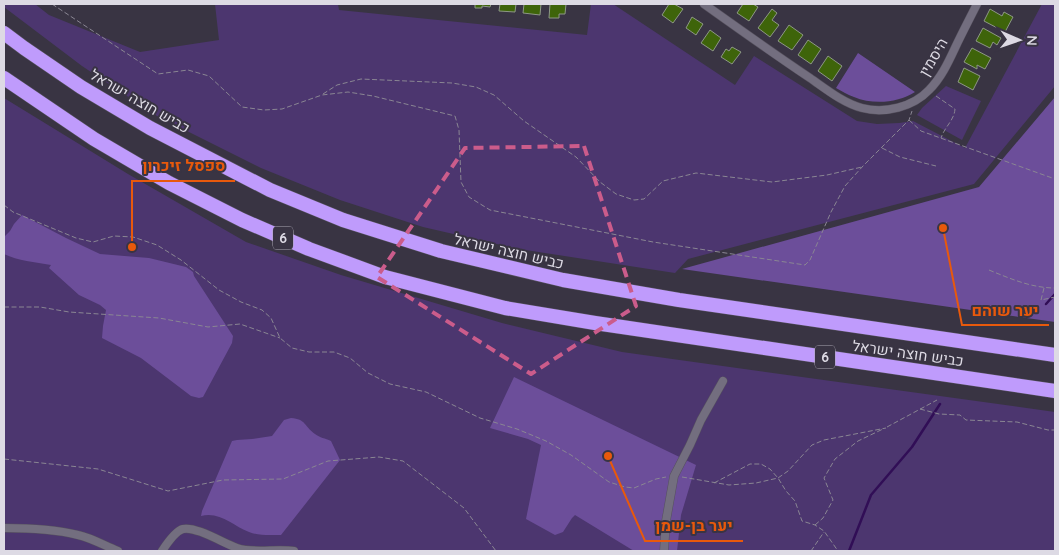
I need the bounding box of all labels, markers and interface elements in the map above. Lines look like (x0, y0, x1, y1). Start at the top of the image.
north arrow (994, 15, 1044, 65)
street label: היסמין (914, 34, 952, 80)
text: N (1023, 35, 1041, 46)
street label: כביש חוצה ישראל (87, 65, 193, 137)
callout: ספסל זיכרון (132, 150, 235, 181)
text: ספסל זיכרון (143, 155, 225, 175)
road number: 6 (273, 227, 293, 250)
street label: כביש חוצה ישראל (452, 229, 566, 273)
callout: יער שוהם (962, 294, 1049, 325)
text: יער שוהם (971, 300, 1039, 320)
street label: כביש חוצה ישראל (851, 336, 965, 370)
road number: 6 (815, 346, 835, 368)
callout: יער בן-שמן (645, 510, 743, 541)
text: יער בן-שמן (655, 515, 733, 535)

